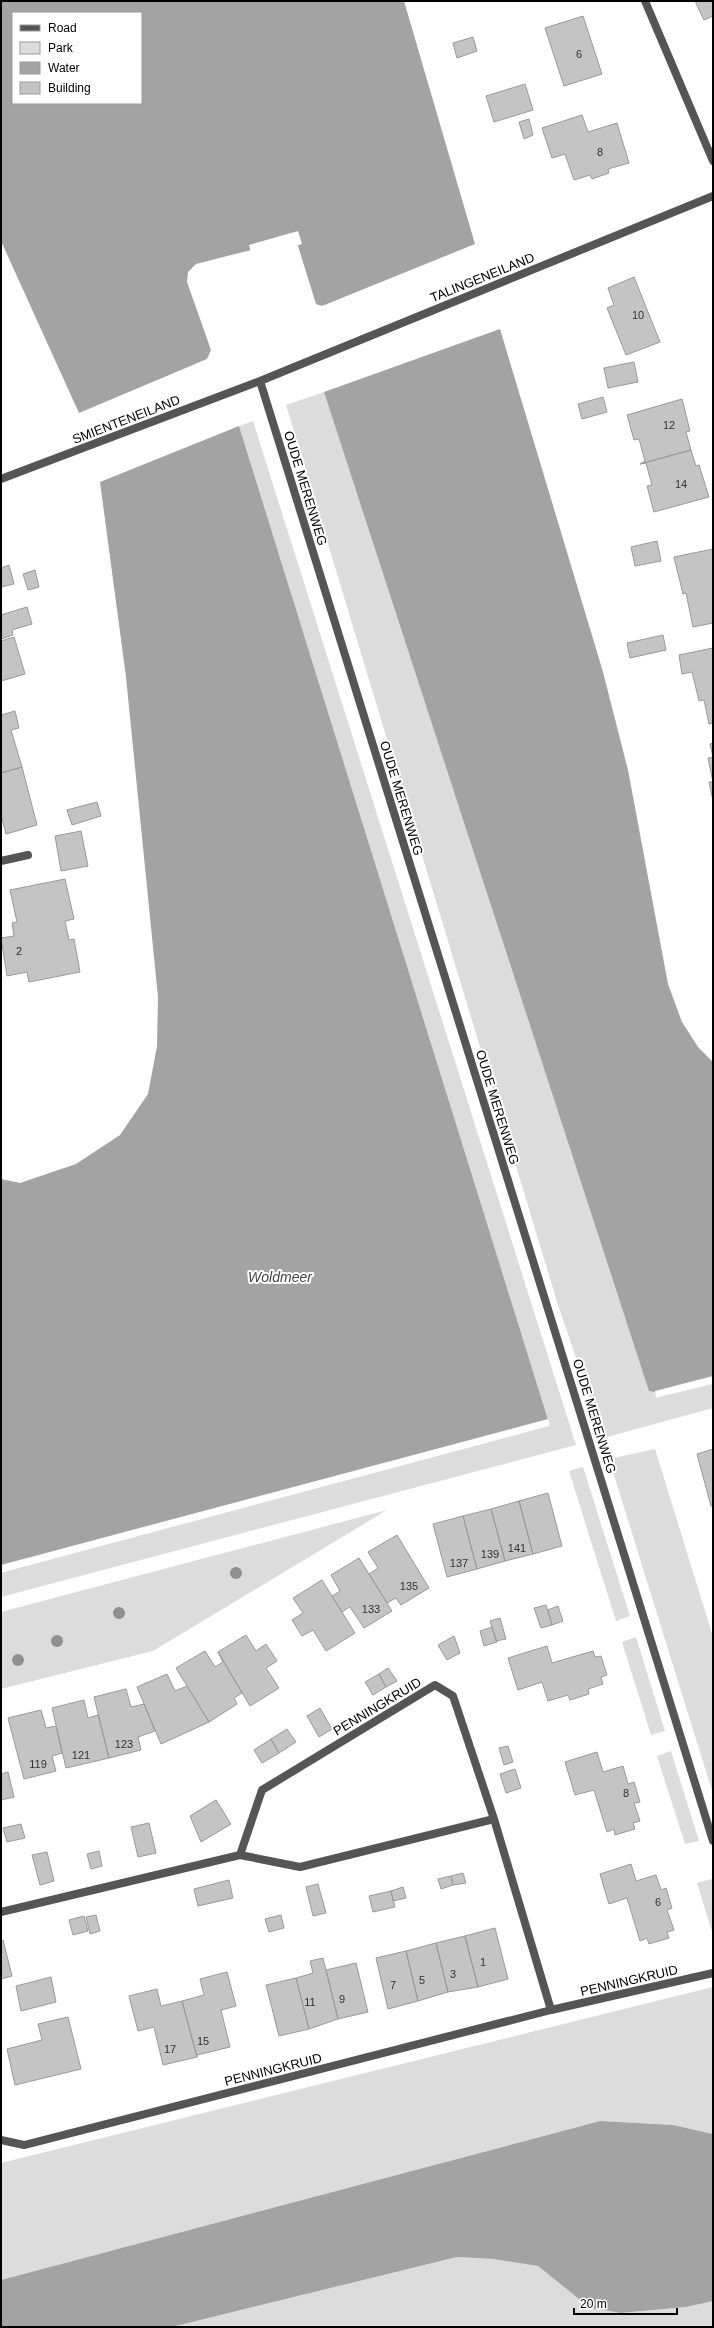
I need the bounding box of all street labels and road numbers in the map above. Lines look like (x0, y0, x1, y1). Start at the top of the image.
street label: TALINGENEILAND (428, 250, 536, 305)
street label: SMIENTENEILAND (70, 392, 182, 447)
street label: OUDE MERENWEG (281, 429, 330, 547)
street label: OUDE MERENWEG (377, 739, 426, 857)
street label: OUDE MERENWEG (473, 1048, 522, 1166)
street label: OUDE MERENWEG (570, 1357, 619, 1475)
street label: PENNINGKRUID (331, 1674, 424, 1739)
street label: PENNINGKRUID (579, 1962, 679, 1999)
street label: PENNINGKRUID (223, 2050, 323, 2089)

